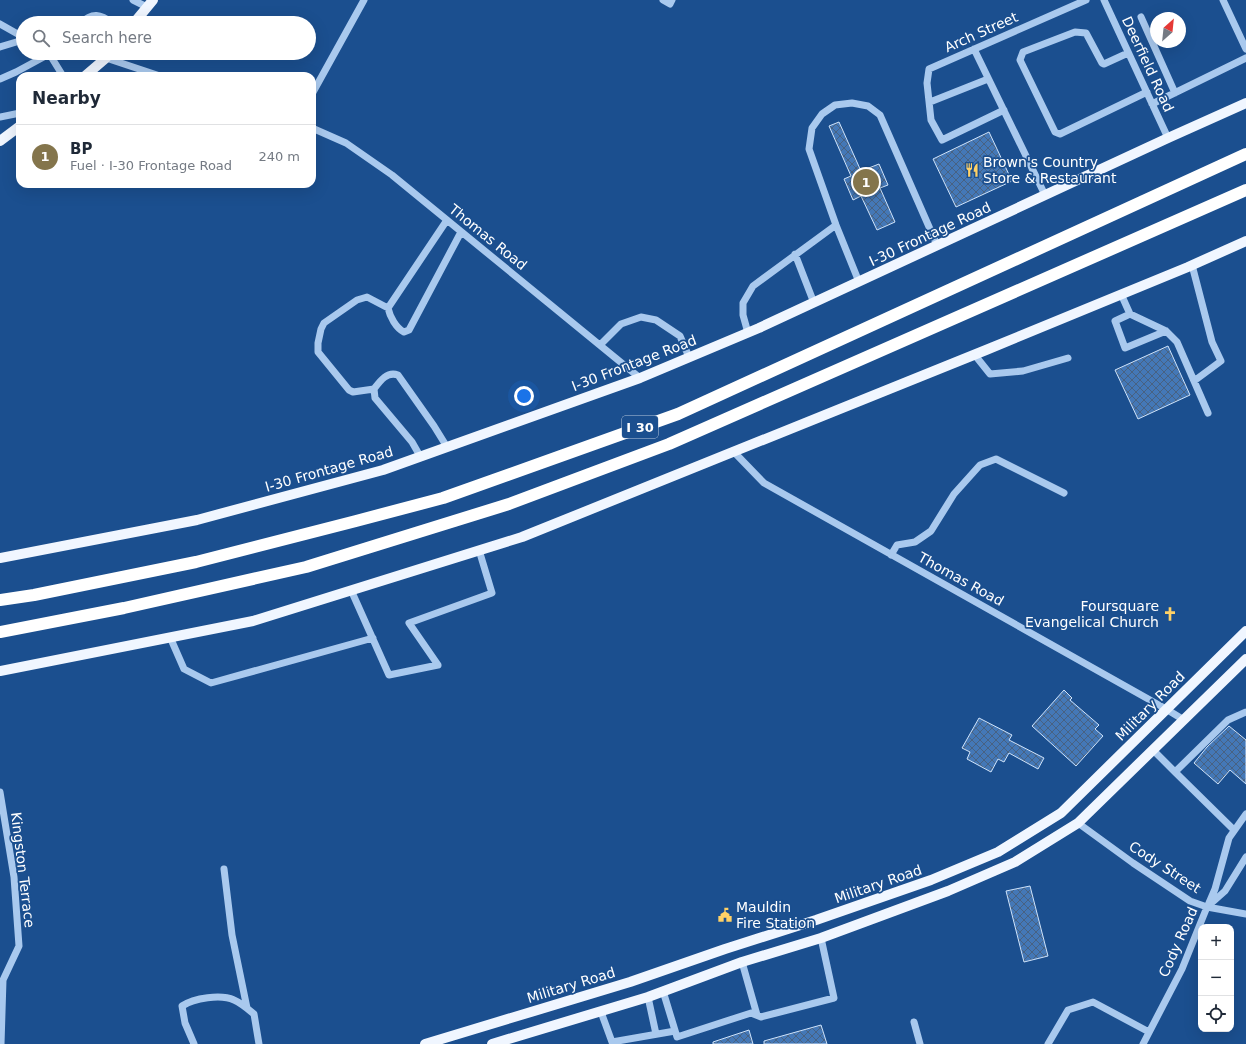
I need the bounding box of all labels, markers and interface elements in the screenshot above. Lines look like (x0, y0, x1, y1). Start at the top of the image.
street label: Arch Street (942, 9, 1021, 55)
north arrow (1150, 12, 1186, 48)
street label: Deerfield Road (1119, 14, 1177, 114)
search box (16, 16, 316, 60)
icon: search (30, 27, 52, 49)
text: Search here (62, 29, 152, 47)
text: Nearby (32, 88, 101, 108)
text: BP (70, 140, 92, 158)
text: 1 (40, 149, 50, 164)
text: 240 m (258, 149, 300, 164)
place label: Brown's Country Store & Restaurant (983, 154, 1117, 186)
text: Fuel · I-30 Frontage Road (70, 158, 232, 173)
restaurant icon: Brown's Country Store & Restaurant (964, 162, 980, 178)
pin: 1 (853, 167, 879, 197)
street label: I-30 Frontage Road (867, 199, 993, 269)
street label: Thomas Road (445, 200, 530, 273)
street label: I-30 Frontage Road (569, 332, 699, 394)
your location (514, 386, 534, 406)
road number: I 30 (622, 416, 658, 438)
street label: I-30 Frontage Road (263, 443, 395, 495)
street label: Thomas Road (915, 548, 1006, 609)
place label: Foursquare Evangelical Church (1025, 598, 1159, 630)
church icon: Foursquare Evangelical Church (1162, 606, 1178, 622)
street label: Military Road (1112, 668, 1188, 744)
street label: Kingston Terrace (8, 811, 38, 929)
street label: Cody Street (1126, 838, 1204, 896)
street label: Military Road (832, 862, 924, 906)
place label: Mauldin Fire Station (736, 899, 815, 931)
street label: Cody Road (1155, 904, 1201, 980)
public building icon: Mauldin Fire Station (717, 907, 733, 923)
map controls (1198, 924, 1234, 1032)
button: + (1198, 924, 1234, 960)
button: − (1198, 960, 1234, 996)
street label: Military Road (525, 964, 617, 1006)
button: locate (1198, 996, 1234, 1032)

